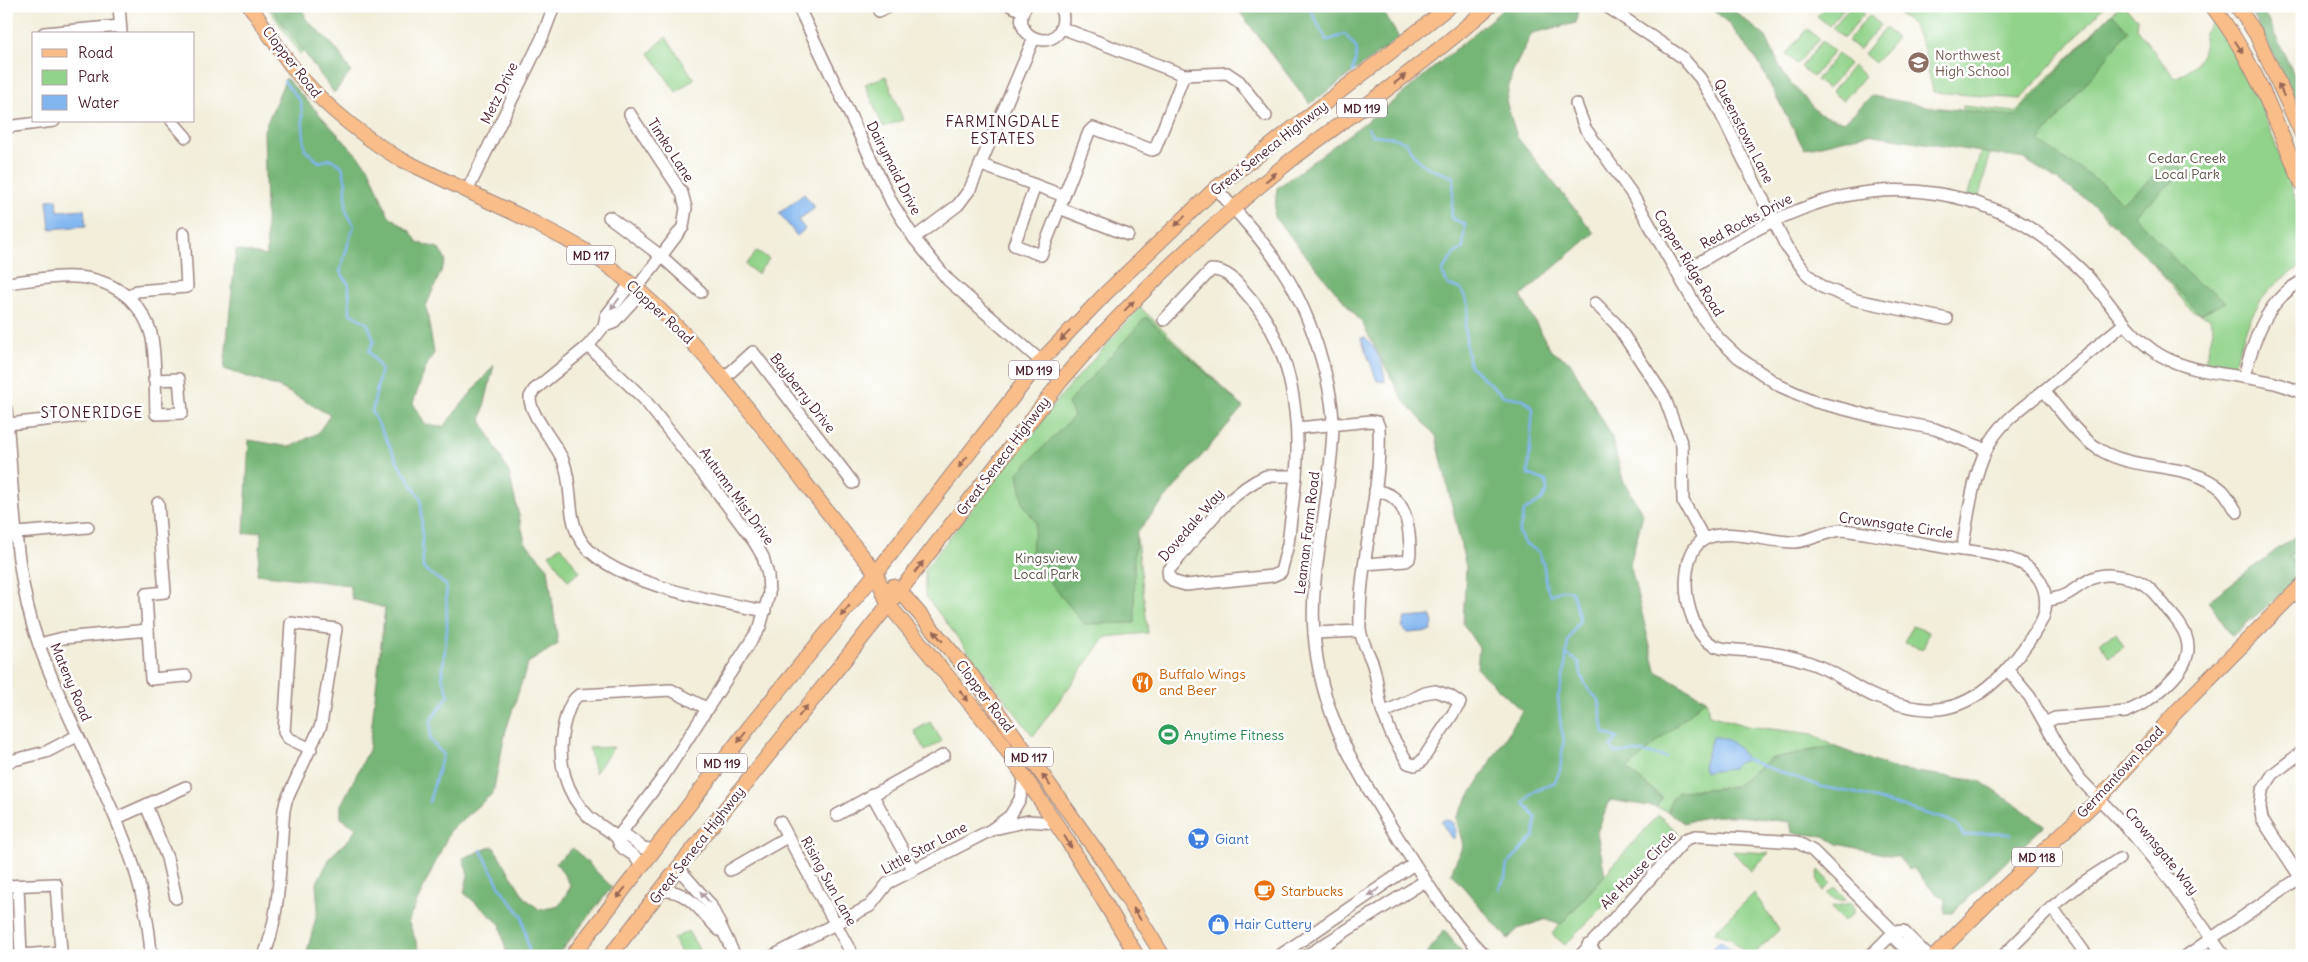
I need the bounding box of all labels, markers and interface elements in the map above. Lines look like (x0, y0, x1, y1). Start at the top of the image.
street label: Clopper Road (259, 23, 325, 101)
legend (32, 32, 195, 122)
one-way arrow (2234, 40, 2244, 54)
text: Road (78, 43, 113, 62)
place label: Northwest High School (1935, 46, 2009, 80)
school or university icon: Northwest High School (1907, 51, 1931, 75)
street label: Metz Drive (476, 59, 522, 127)
text: Park (78, 67, 109, 86)
one-way arrow (1393, 74, 1406, 85)
street label: Queenstown Lane (1710, 76, 1778, 186)
one-way arrow (2277, 83, 2285, 97)
text: Water (78, 93, 119, 112)
street label: Great Seneca Highway (1207, 97, 1331, 199)
road number: MD 119 (1337, 99, 1387, 118)
district label: FARMINGDALE ESTATES (945, 112, 1061, 148)
street label: Timko Lane (644, 115, 698, 185)
street label: Dairymaid Drive (863, 118, 925, 218)
park label: Cedar Creek Local Park (2148, 149, 2226, 183)
one-way arrow (1264, 171, 1276, 183)
street label: Red Rocks Drive (1697, 189, 1795, 253)
street label: Copper Ridge Road (1650, 206, 1728, 320)
one-way arrow (1175, 215, 1187, 227)
road number: MD 117 (567, 246, 615, 264)
street label: Clopper Road (623, 276, 697, 348)
one-way arrow (610, 297, 620, 311)
one-way arrow (1123, 301, 1135, 313)
one-way arrow (1059, 329, 1071, 341)
street label: Bayberry Drive (766, 350, 840, 436)
road number: MD 119 (1009, 360, 1059, 380)
street label: Great Seneca Highway (952, 393, 1054, 519)
district label: STONERIDGE (41, 403, 143, 422)
street label: Autumn Mist Drive (696, 444, 778, 548)
one-way arrow (958, 455, 968, 469)
street label: Leaman Farm Road (1291, 470, 1323, 596)
street label: Dovedale Way (1155, 485, 1227, 565)
street label: Crownsgate Circle (1838, 508, 1954, 542)
park label: Kingsview Local Park (1013, 549, 1079, 583)
one-way arrow (914, 560, 924, 574)
one-way arrow (839, 604, 850, 617)
one-way arrow (933, 630, 944, 642)
street label: Mateny Road (46, 640, 96, 724)
street label: Clopper Road (952, 656, 1018, 736)
place label: Buffalo Wings and Beer (1159, 665, 1246, 699)
restaurant icon: Buffalo Wings and Beer (1131, 670, 1155, 694)
one-way arrow (958, 689, 969, 702)
one-way arrow (797, 705, 808, 718)
street label: Germantown Road (2073, 722, 2167, 822)
sports icon: Anytime Fitness (1156, 723, 1180, 747)
place label: Anytime Fitness (1184, 726, 1284, 744)
one-way arrow (736, 730, 747, 743)
road number: MD 117 (1005, 748, 1053, 766)
road number: MD 119 (697, 754, 747, 772)
one-way arrow (1041, 773, 1051, 787)
street label: Great Seneca Highway (646, 783, 748, 907)
street label: Crownsgate Way (2121, 804, 2203, 898)
street label: Little Star Lane (878, 818, 970, 878)
supermarket icon: Giant (1187, 827, 1211, 851)
street label: Ale House Circle (1596, 827, 1680, 913)
place label: Giant (1215, 830, 1249, 848)
street label: Rising Sun Lane (797, 833, 861, 929)
one-way arrow (1063, 836, 1073, 849)
road number: MD 118 (2012, 848, 2062, 866)
cafe icon: Starbucks (1253, 879, 1277, 903)
place label: Starbucks (1281, 882, 1343, 900)
one-way arrow (616, 887, 627, 900)
one-way arrow (1367, 887, 1381, 897)
one-way arrow (699, 891, 710, 904)
one-way arrow (1133, 908, 1142, 921)
shop icon: Hair Cuttery (1206, 912, 1230, 936)
place label: Hair Cuttery (1234, 915, 1312, 933)

